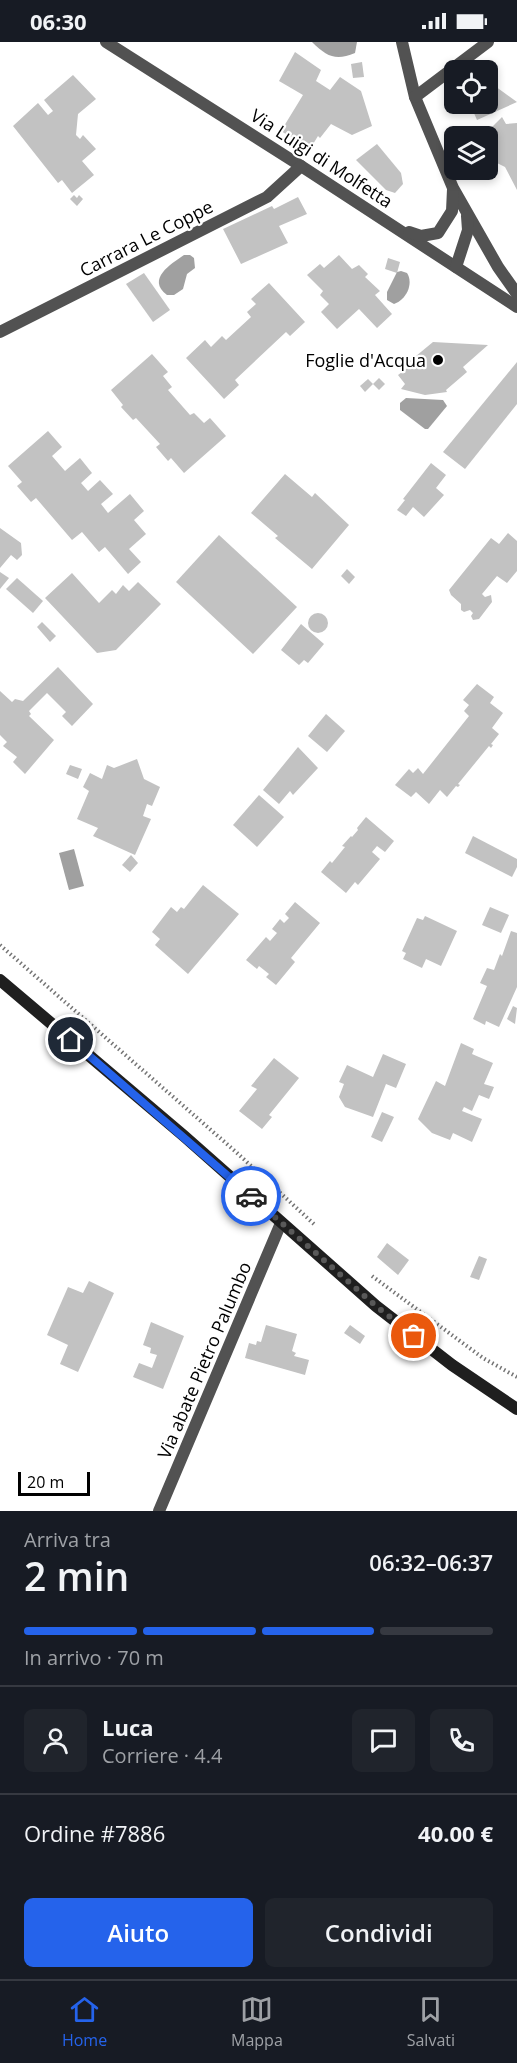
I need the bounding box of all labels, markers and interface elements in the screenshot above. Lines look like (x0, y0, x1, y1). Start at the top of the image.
text: 06:30 (30, 6, 87, 36)
map controls (444, 60, 498, 180)
button: locate (444, 60, 498, 114)
street label: Via Luigi di Molfetta (246, 103, 398, 213)
button: layers (444, 126, 498, 180)
street label: Carrara Le Coppe (75, 194, 217, 282)
place label: Foglie d'Acqua (305, 348, 426, 372)
marker: Foglie d'Acqua (431, 353, 445, 367)
pin (45, 1014, 96, 1065)
icon: home (54, 1023, 87, 1056)
courier (221, 1166, 281, 1226)
icon: car (235, 1180, 268, 1213)
street label: Via abate Pietro Palumbo (152, 1258, 256, 1462)
pin (388, 1310, 439, 1361)
icon: bag (397, 1319, 430, 1352)
scale bar (18, 1469, 90, 1496)
text: 20 m (27, 1471, 64, 1493)
text: Arriva tra (24, 1526, 111, 1553)
text: 06:32–06:37 (369, 1547, 493, 1577)
text: 2 min (24, 1549, 129, 1602)
text: In arrivo · 70 m (24, 1644, 164, 1671)
button: person (24, 1709, 87, 1772)
button: chat (352, 1709, 415, 1772)
button: phone (430, 1709, 493, 1772)
text: Luca (102, 1712, 154, 1742)
text: Corriere · 4.4 (102, 1742, 222, 1769)
text: Ordine #7886 (24, 1818, 165, 1848)
text: 40.00 € (418, 1818, 493, 1848)
button: Aiuto (24, 1898, 253, 1967)
button: Condividi (265, 1898, 493, 1967)
tab: Home (62, 1993, 107, 2051)
tab: Mappa (231, 1993, 283, 2051)
tab: Salvati (407, 1993, 455, 2051)

